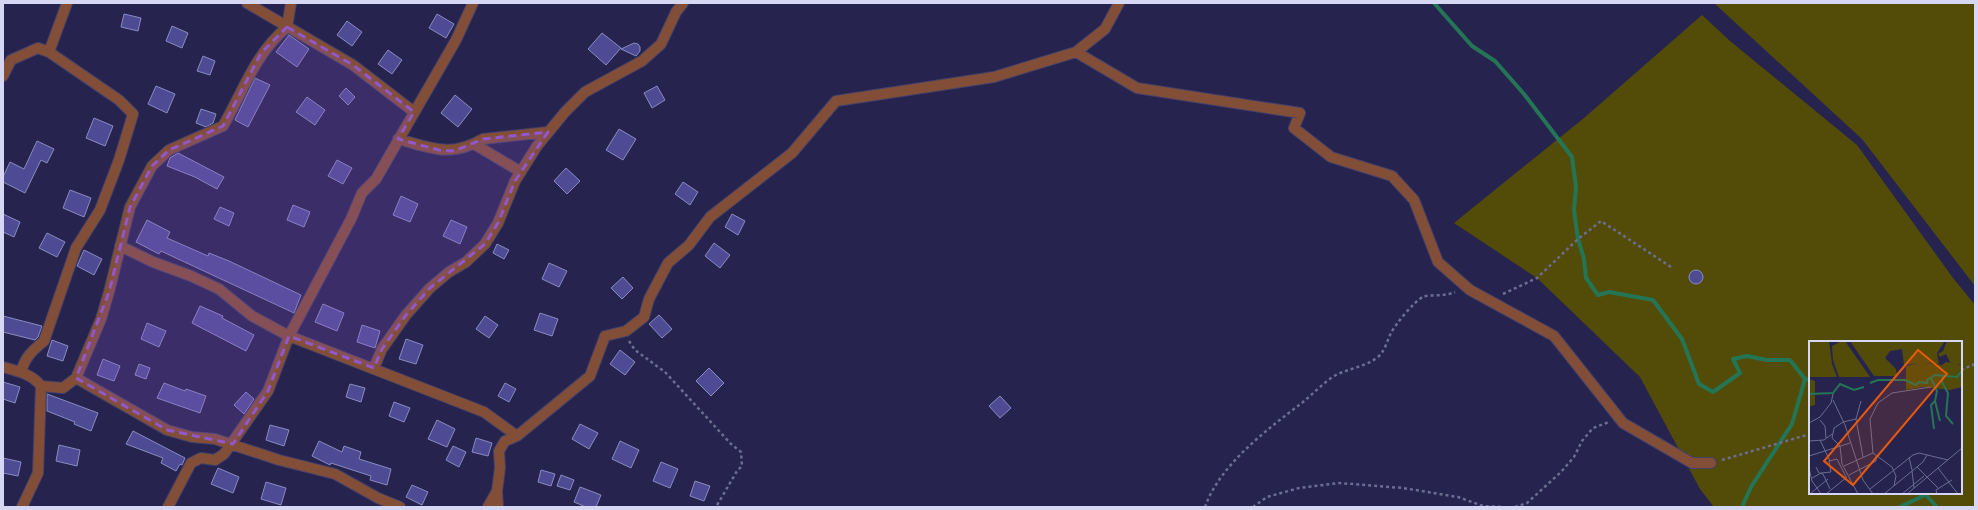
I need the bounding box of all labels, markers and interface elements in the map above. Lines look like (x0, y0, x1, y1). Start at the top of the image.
inset map (1809, 341, 1962, 494)

